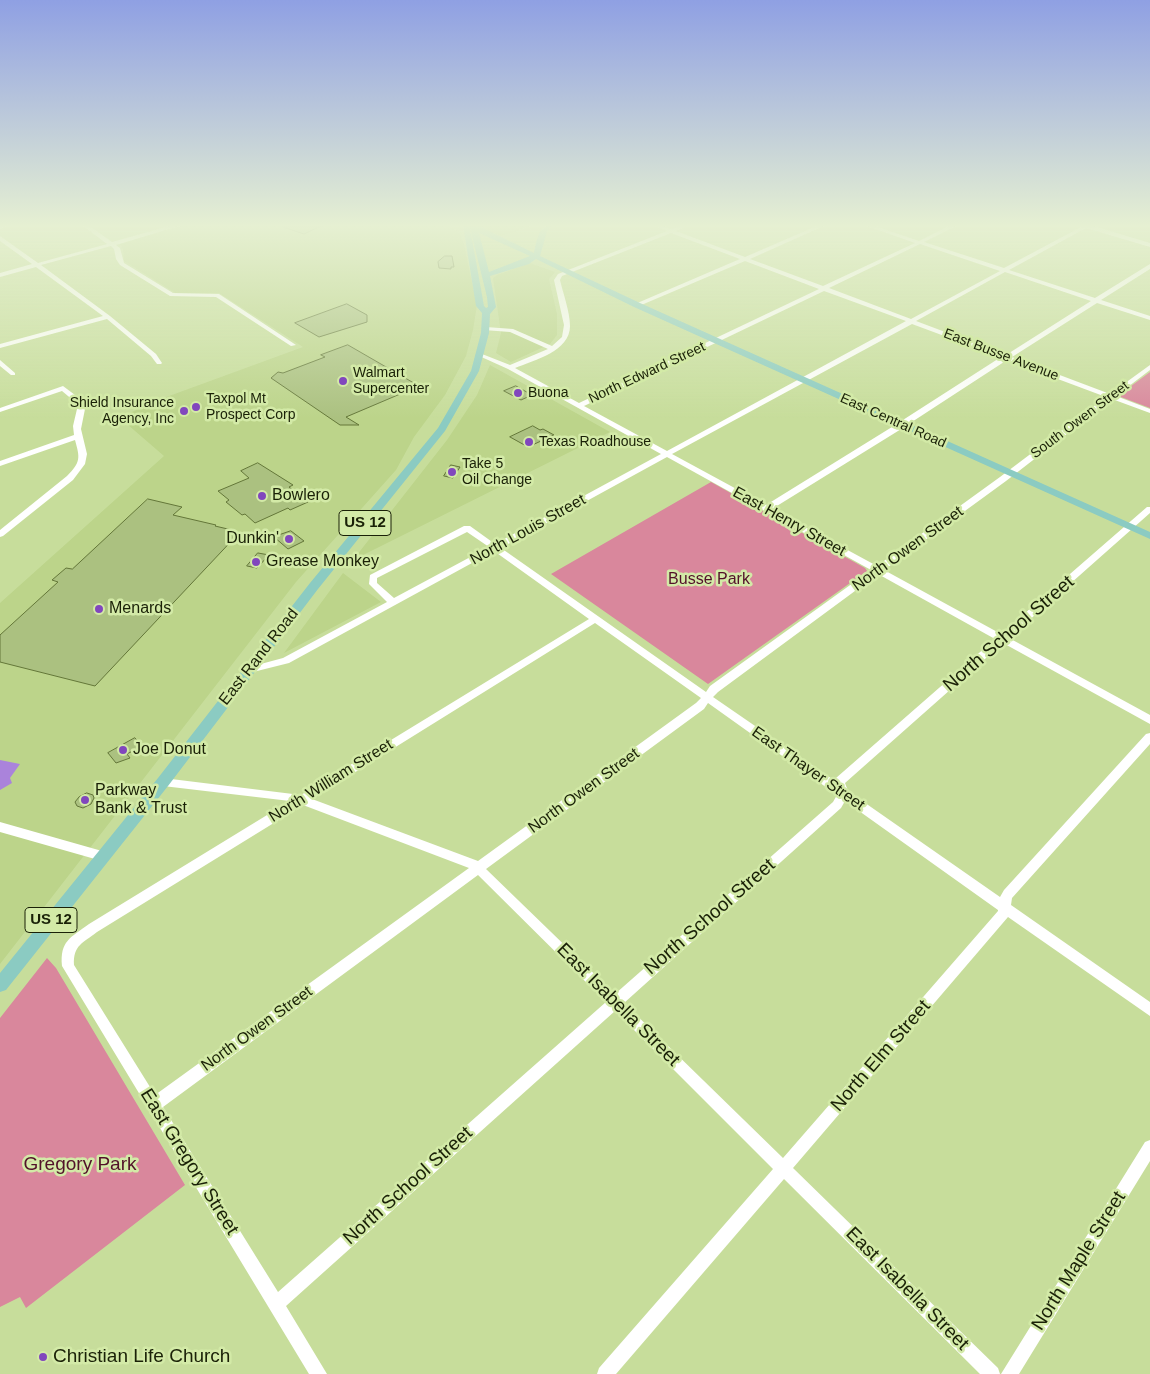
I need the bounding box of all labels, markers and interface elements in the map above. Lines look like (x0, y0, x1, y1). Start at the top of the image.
street label: East Busse Avenue (941, 325, 1061, 385)
street label: North Edward Street (586, 339, 708, 407)
place label: Walmart Supercenter (353, 365, 429, 398)
marker: Walmart Supercenter (337, 375, 349, 387)
street label: South Owen Street (1028, 378, 1132, 462)
place label: Buona (528, 385, 568, 401)
marker: Buona (512, 387, 524, 399)
street label: East Central Road (837, 390, 949, 452)
place label: Taxpol Mt Prospect Corp (206, 391, 295, 424)
place label: Shield Insurance Agency, Inc (70, 395, 174, 428)
marker: Taxpol Mt Prospect Corp (190, 401, 202, 413)
marker: Shield Insurance Agency, Inc (178, 405, 190, 417)
place label: Texas Roadhouse (539, 434, 651, 450)
marker: Texas Roadhouse (523, 436, 535, 448)
place label: Take 5 Oil Change (462, 456, 532, 488)
marker: Take 5 Oil Change (446, 466, 458, 478)
street label: East Henry Street (729, 483, 849, 561)
place label: Bowlero (272, 486, 330, 506)
marker: Bowlero (256, 490, 268, 502)
street label: North Louis Street (467, 490, 589, 570)
street label: North Owen Street (849, 502, 967, 596)
road number: US 12 (339, 510, 391, 536)
place label: Dunkin' (226, 529, 279, 549)
marker: Dunkin' (283, 533, 295, 545)
place label: Grease Monkey (266, 552, 379, 572)
marker: Grease Monkey (250, 556, 262, 568)
park label: Busse Park (668, 570, 750, 590)
street label: North School Street (939, 571, 1079, 697)
place label: Menards (109, 599, 171, 619)
marker: Menards (93, 603, 105, 615)
street label: East Rand Road (215, 605, 303, 709)
street label: East Thayer Street (748, 723, 868, 815)
street label: North William Street (266, 735, 396, 827)
place label: Joe Donut (133, 740, 206, 760)
marker: Joe Donut (117, 744, 129, 756)
street label: North Owen Street (525, 744, 643, 838)
place label: Parkway Bank & Trust (95, 781, 187, 819)
marker: Parkway Bank & Trust (79, 794, 91, 806)
street label: North School Street (640, 854, 780, 980)
road number: US 12 (25, 908, 77, 932)
street label: East Isabella Street (552, 939, 684, 1071)
street label: North Owen Street (198, 982, 316, 1076)
street label: North Elm Street (826, 996, 936, 1116)
street label: East Gregory Street (135, 1085, 243, 1239)
street label: North School Street (339, 1122, 477, 1250)
park label: Gregory Park (24, 1154, 136, 1176)
street label: North Maple Street (1027, 1187, 1131, 1335)
street label: East Isabella Street (841, 1223, 973, 1355)
place label: Christian Life Church (53, 1346, 230, 1368)
marker: Christian Life Church (37, 1351, 49, 1363)

